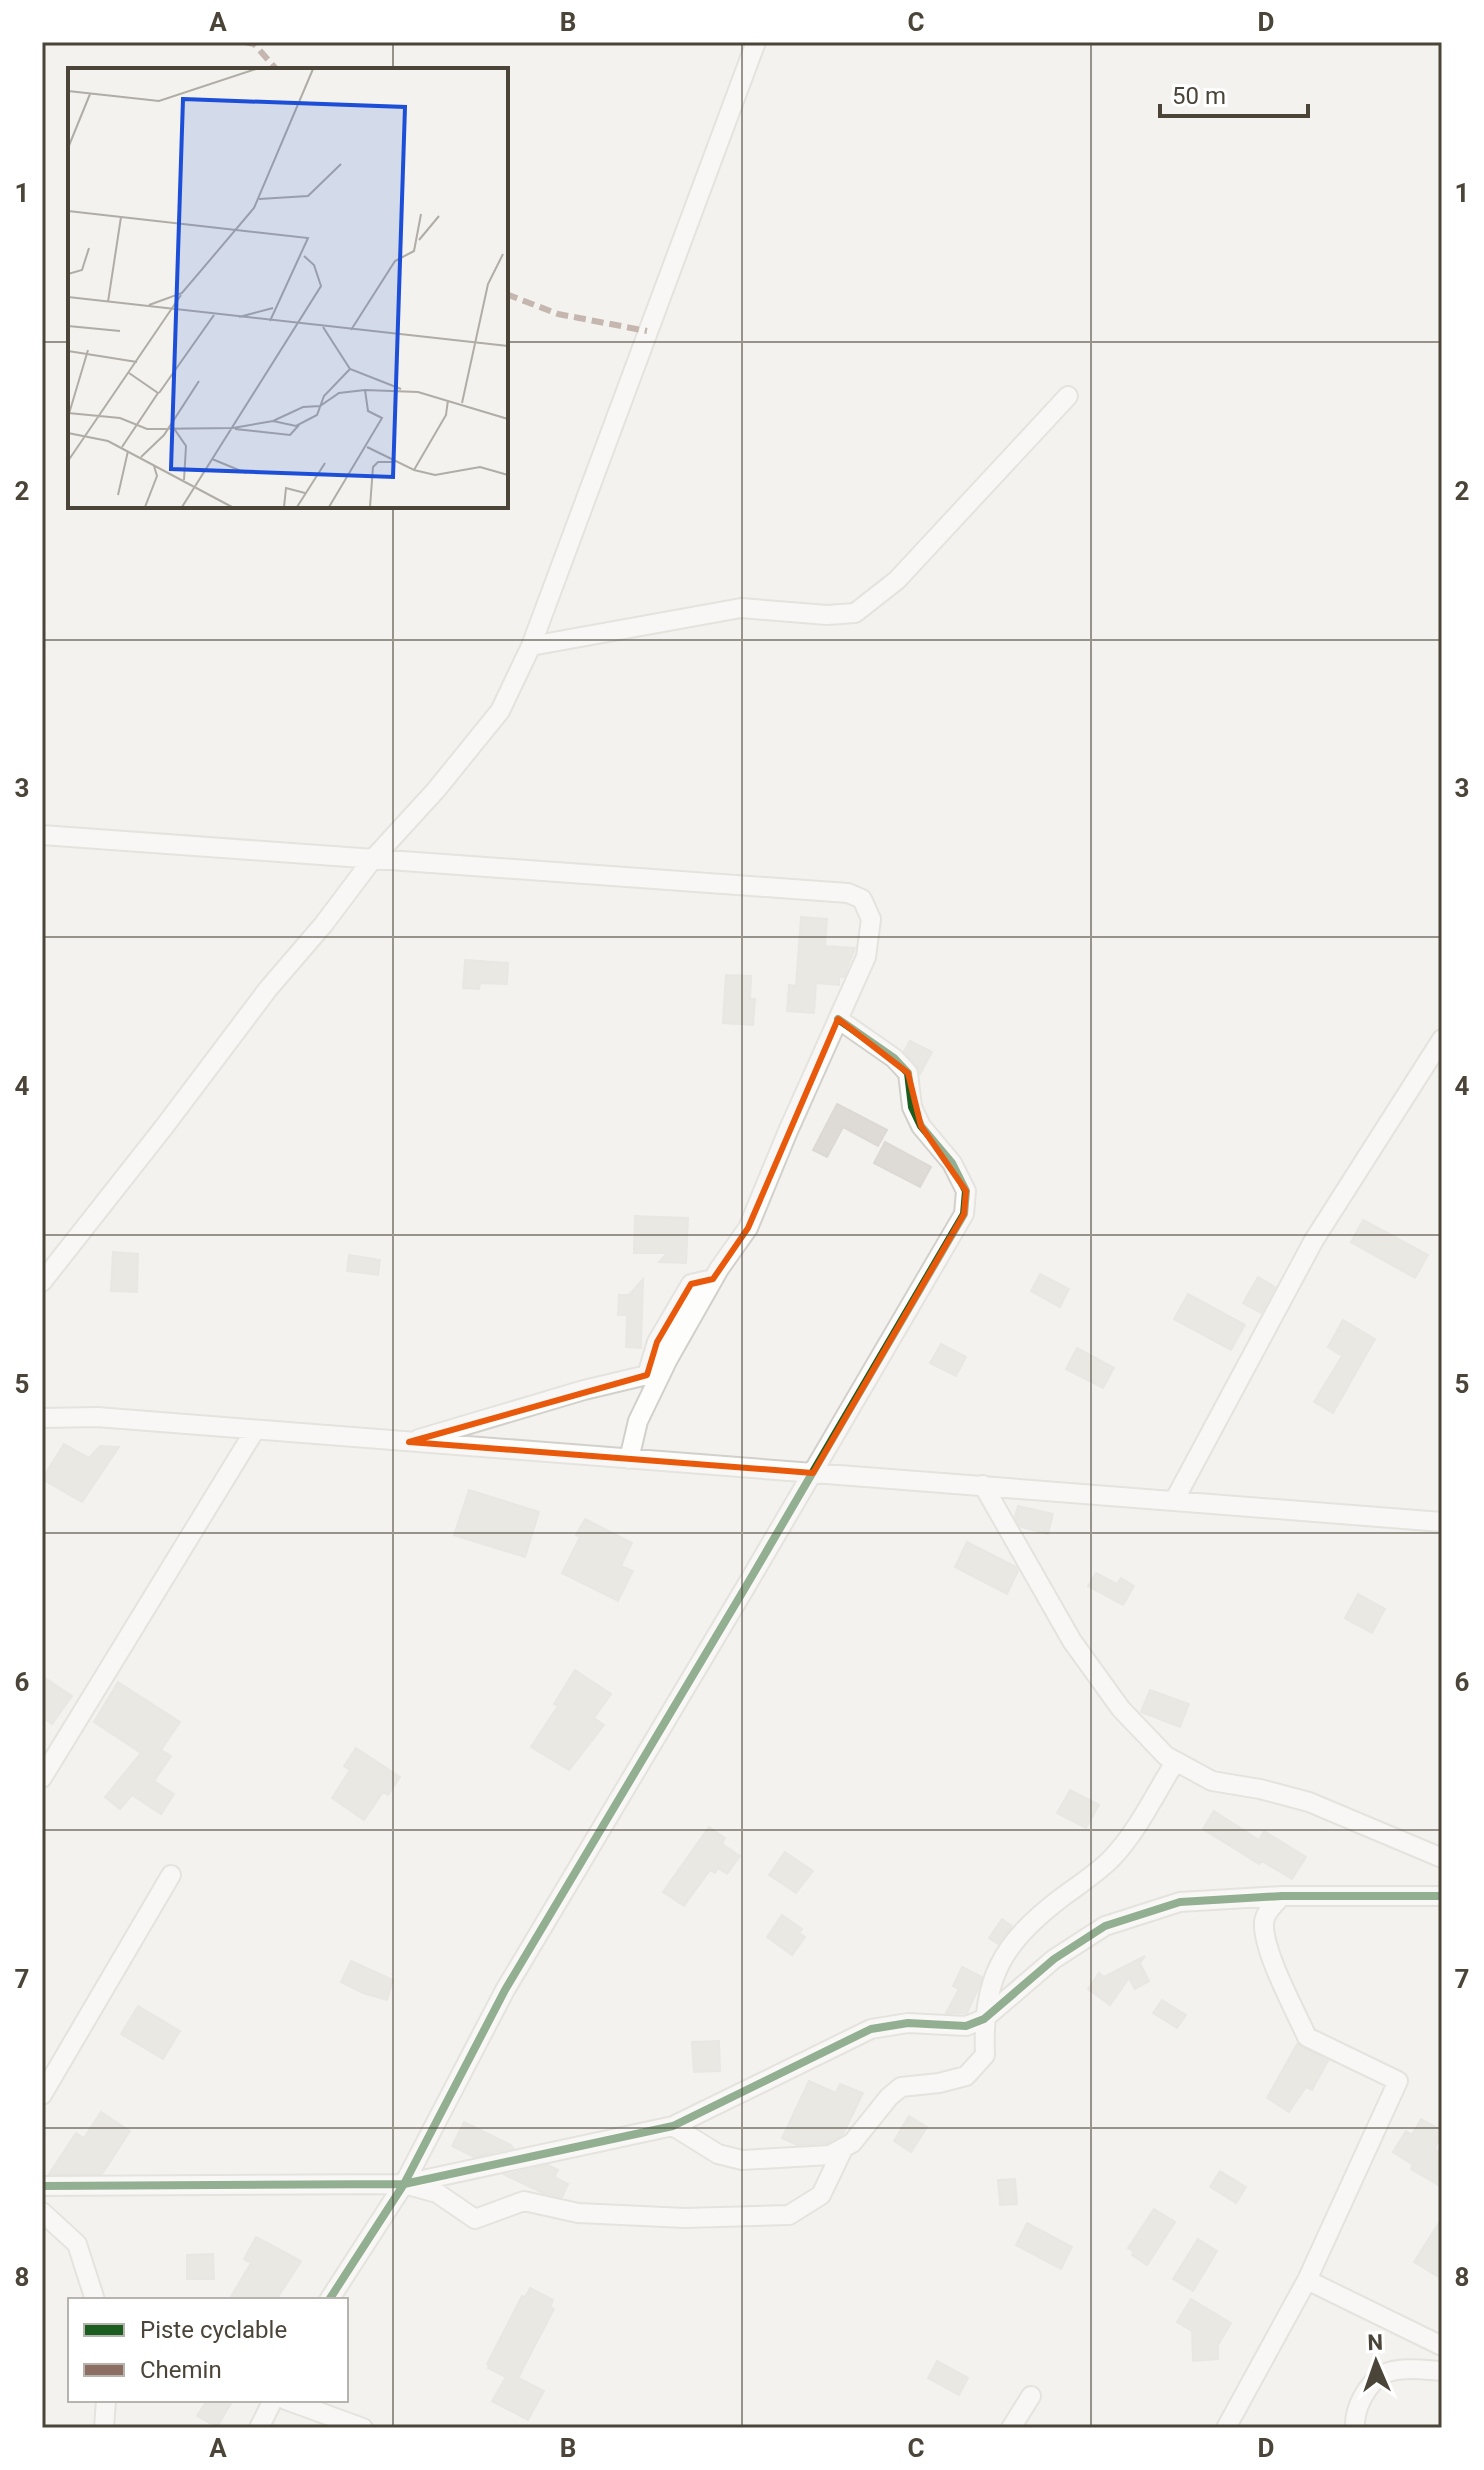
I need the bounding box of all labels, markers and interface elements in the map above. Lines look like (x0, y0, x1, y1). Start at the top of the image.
text: A (209, 7, 227, 37)
text: B (560, 7, 576, 37)
text: C (907, 7, 925, 37)
text: D (1258, 7, 1274, 37)
inset map (68, 68, 508, 508)
scale bar (1160, 68, 1308, 118)
text: 50 m (1172, 82, 1226, 110)
text: 1 (15, 178, 29, 208)
text: 1 (1455, 178, 1469, 208)
text: 2 (15, 476, 29, 506)
text: 2 (1455, 476, 1469, 506)
text: 3 (15, 773, 29, 803)
text: 3 (1455, 773, 1469, 803)
text: 4 (15, 1071, 30, 1101)
text: 4 (1455, 1071, 1470, 1101)
text: 5 (15, 1369, 29, 1399)
text: 5 (1455, 1369, 1469, 1399)
text: 6 (15, 1667, 30, 1697)
text: 6 (1455, 1667, 1470, 1697)
text: 7 (15, 1964, 29, 1994)
text: 7 (1455, 1964, 1469, 1994)
text: 8 (15, 2262, 29, 2292)
text: 8 (1455, 2262, 1469, 2292)
legend (68, 2298, 348, 2402)
text: Piste cyclable (140, 2316, 287, 2344)
north arrow (1336, 2322, 1416, 2402)
text: N (1367, 2330, 1384, 2355)
text: Chemin (140, 2356, 222, 2384)
text: A (209, 2433, 227, 2463)
text: B (560, 2433, 576, 2463)
text: C (907, 2433, 925, 2463)
text: D (1258, 2433, 1274, 2463)

